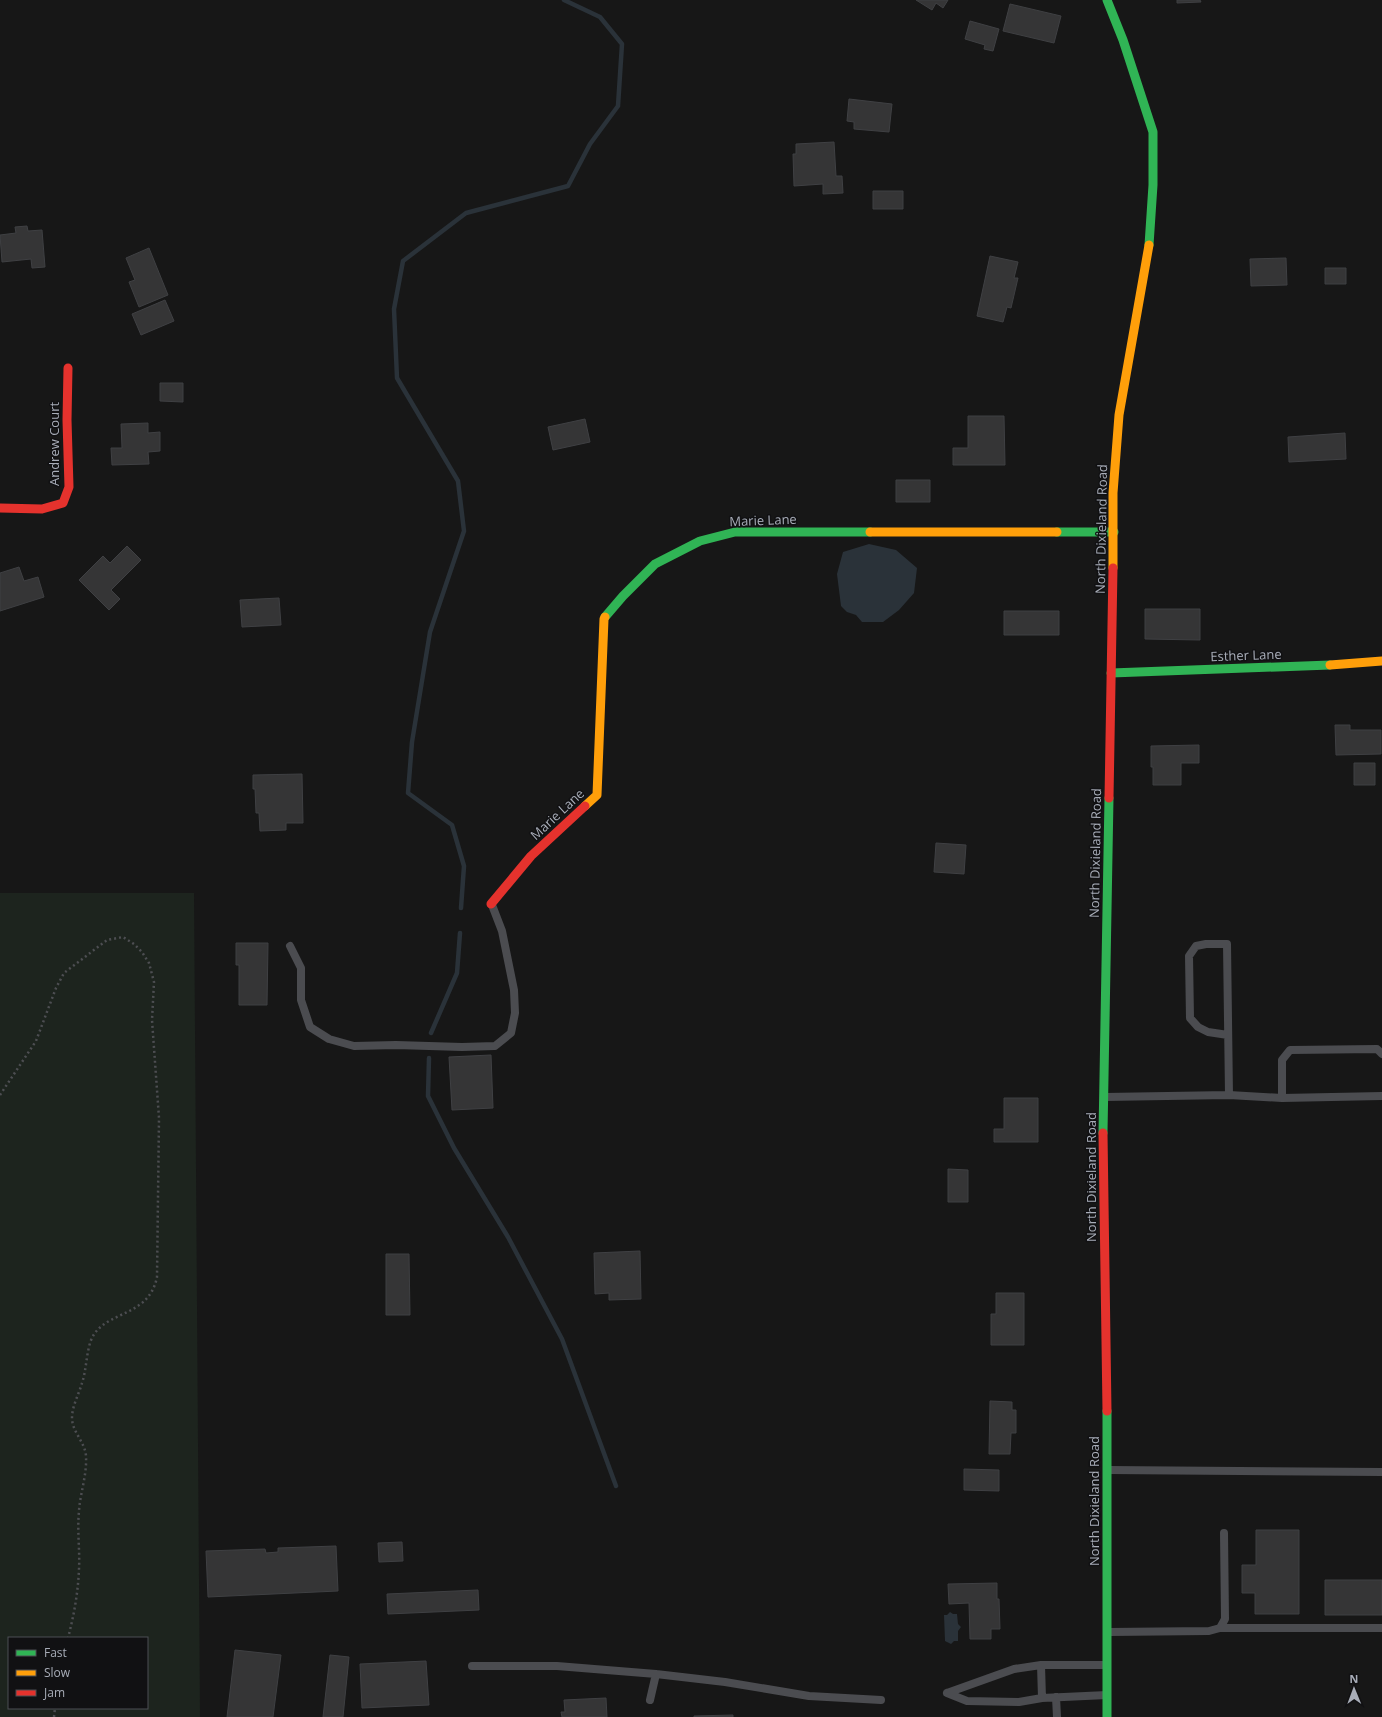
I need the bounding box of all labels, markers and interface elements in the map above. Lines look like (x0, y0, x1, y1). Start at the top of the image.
street label: Andrew Court (45, 402, 63, 486)
street label: North Dixieland Road (1091, 464, 1111, 594)
street label: Marie Lane (729, 510, 797, 530)
street label: Esther Lane (1210, 645, 1282, 665)
street label: Marie Lane (526, 784, 588, 844)
street label: North Dixieland Road (1085, 788, 1105, 918)
street label: North Dixieland Road (1082, 1112, 1100, 1242)
street label: North Dixieland Road (1085, 1436, 1103, 1566)
legend (8, 1637, 148, 1709)
text: Fast (44, 1644, 67, 1661)
text: Slow (44, 1664, 71, 1681)
north arrow (1334, 1669, 1374, 1709)
text: N (1349, 1671, 1358, 1686)
text: Jam (43, 1684, 65, 1701)

